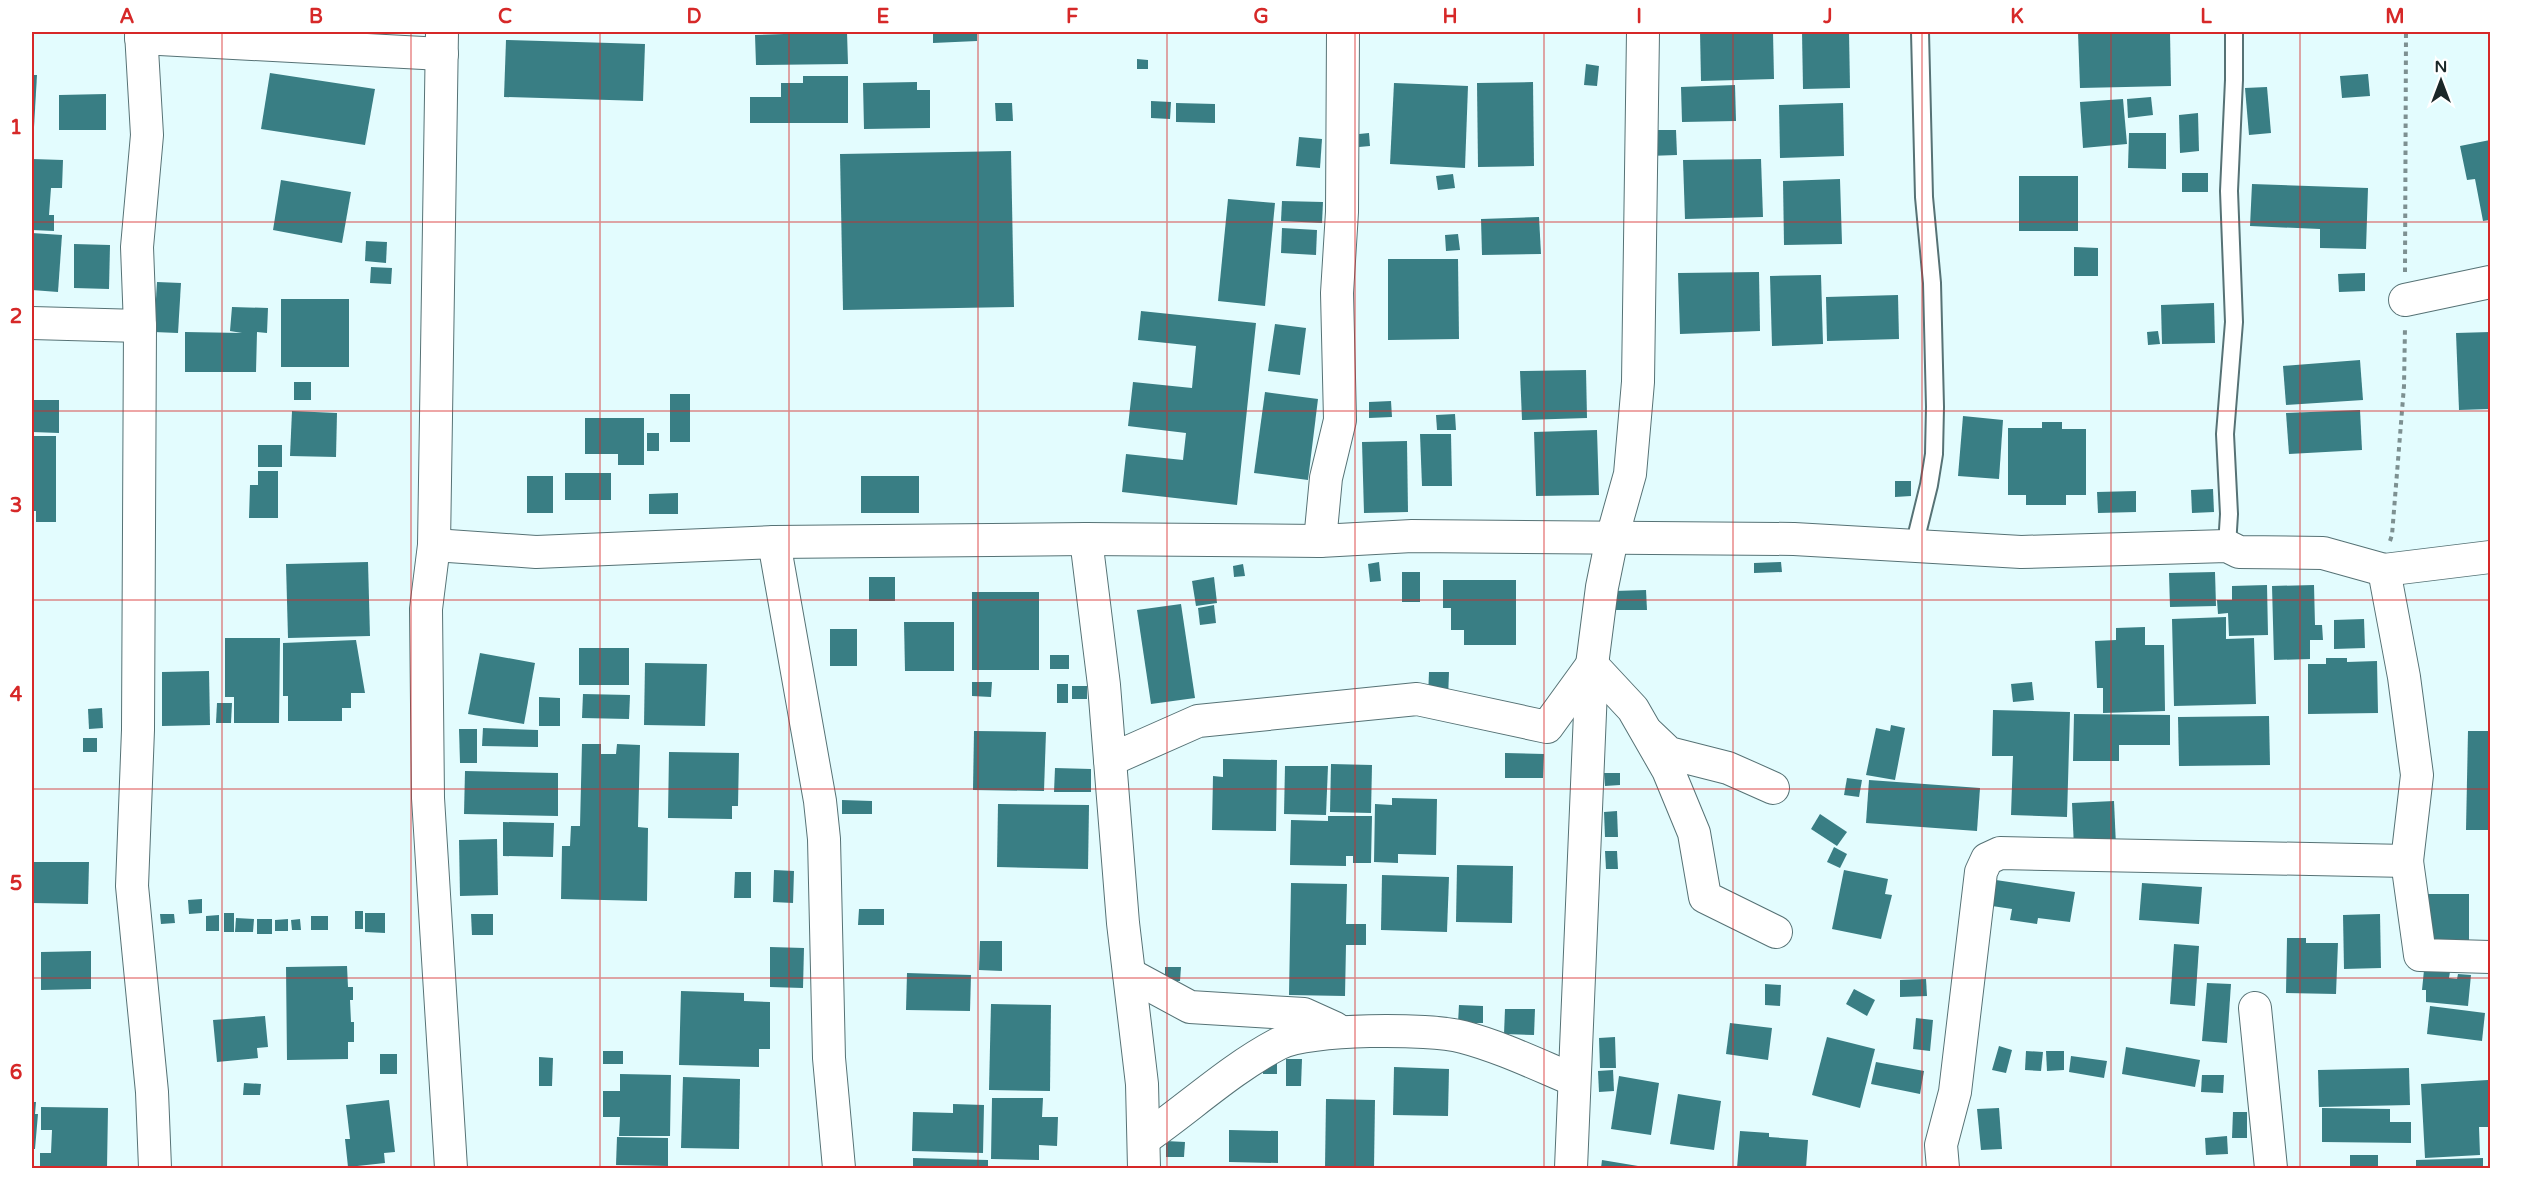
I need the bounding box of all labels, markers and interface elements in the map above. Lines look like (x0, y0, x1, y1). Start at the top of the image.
text: A (120, 5, 135, 29)
text: B (309, 5, 323, 29)
text: C (498, 5, 512, 29)
text: D (686, 5, 702, 29)
text: E (877, 5, 890, 29)
text: F (1066, 5, 1078, 29)
text: G (1253, 5, 1269, 29)
text: H (1442, 5, 1458, 29)
text: I (1636, 5, 1642, 29)
text: J (1822, 5, 1833, 29)
text: K (2010, 5, 2024, 29)
text: L (2200, 5, 2212, 29)
text: M (2385, 5, 2405, 29)
north arrow (2411, 51, 2471, 111)
text: N (2435, 57, 2447, 77)
text: 1 (10, 116, 22, 140)
text: 2 (10, 305, 22, 329)
text: 3 (10, 494, 22, 518)
text: 4 (10, 683, 23, 707)
text: 5 (10, 872, 22, 896)
text: 6 (10, 1061, 22, 1085)

